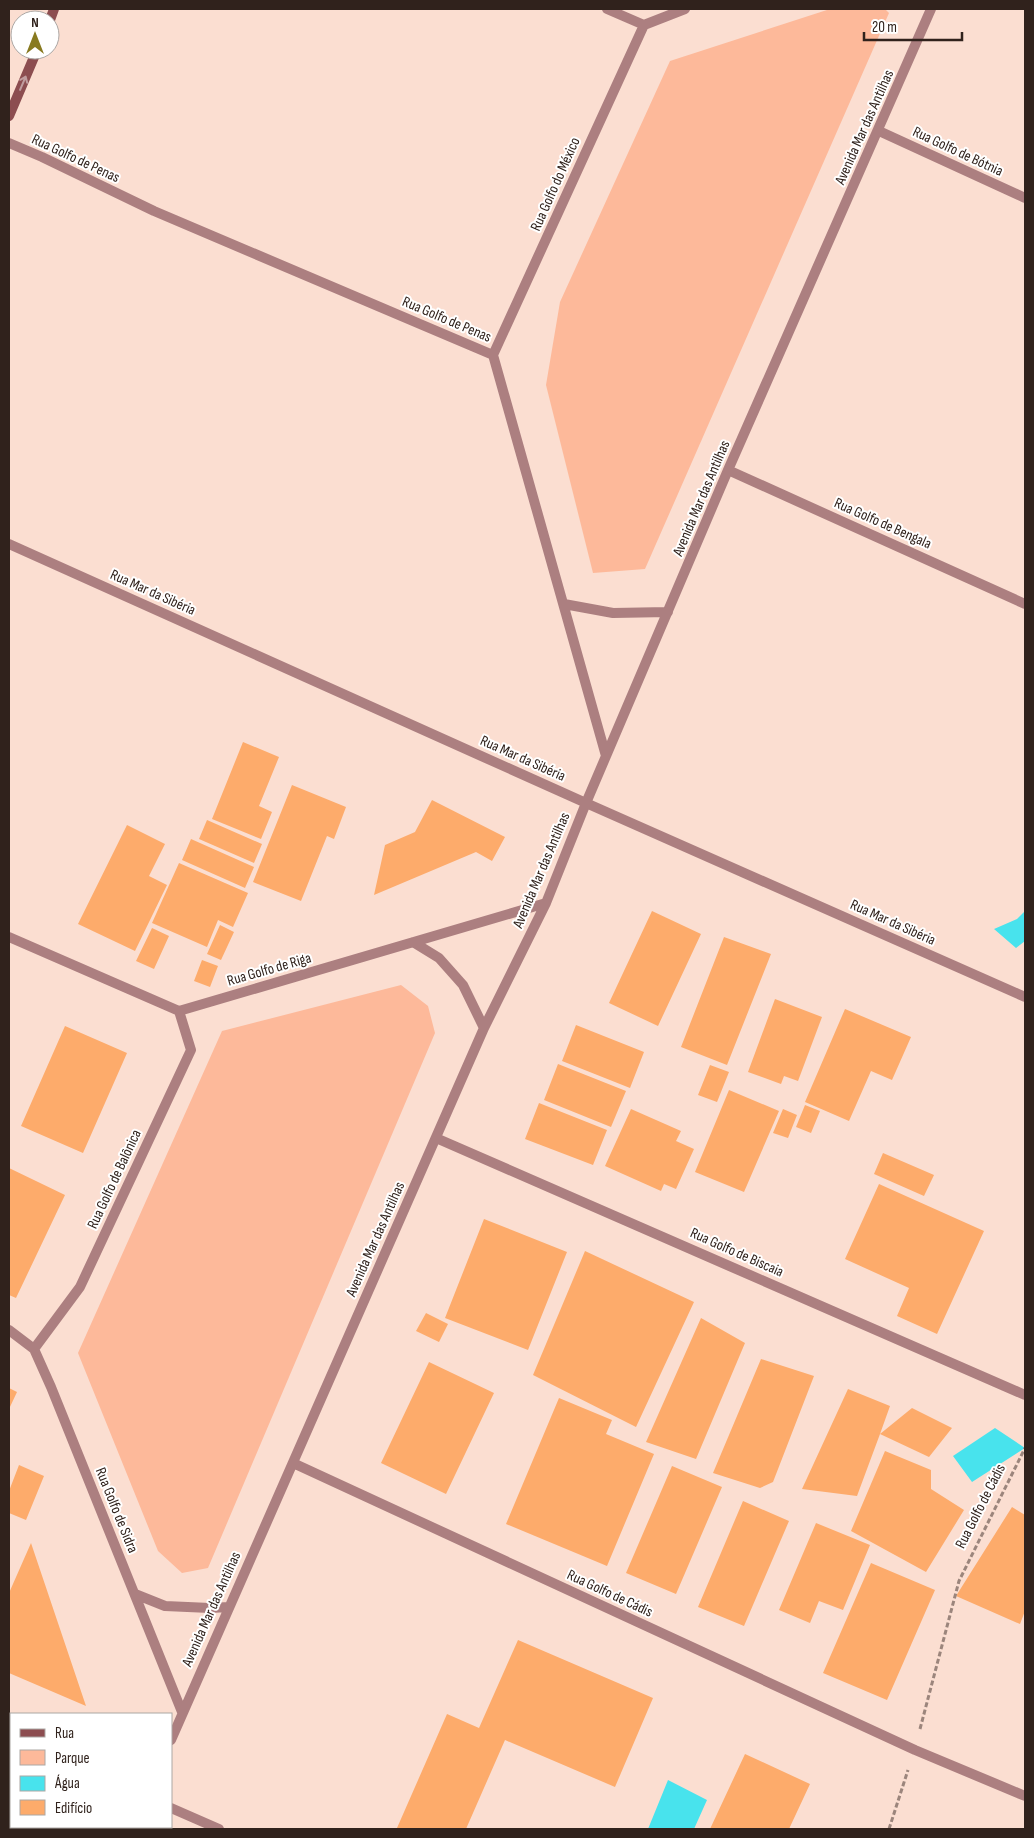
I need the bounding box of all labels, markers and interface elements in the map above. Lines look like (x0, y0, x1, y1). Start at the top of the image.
north arrow (10, 10, 60, 60)
scale bar (864, 10, 962, 42)
text: N (31, 14, 39, 31)
text: 20 m (872, 18, 897, 37)
street label: Avenida Mar das Antilhas (830, 67, 898, 188)
one-way arrow (18, 76, 28, 91)
street label: Rua Golfo de Bótnia (910, 122, 1006, 181)
street label: Rua Golfo de Penas (29, 130, 123, 187)
street label: Rua Golfo do México (526, 134, 585, 234)
street label: Rua Golfo de Penas (399, 292, 494, 347)
street label: Avenida Mar das Antilhas (668, 438, 734, 560)
street label: Rua Golfo de Bengala (831, 494, 935, 553)
street label: Rua Mar da Sibéria (107, 565, 199, 620)
street label: Rua Mar da Sibéria (477, 731, 569, 786)
street label: Avenida Mar das Antilhas (508, 810, 574, 932)
street label: Rua Mar da Sibéria (847, 895, 939, 950)
street label: Rua Golfo de Riga (225, 948, 314, 991)
street label: Rua Golfo de Balônica (83, 1126, 146, 1232)
street label: Avenida Mar das Antilhas (341, 1179, 409, 1300)
street label: Rua Golfo de Biscaia (687, 1223, 787, 1282)
street label: Rua Golfo de Cádis (951, 1461, 1010, 1552)
street label: Rua Golfo de Sidra (91, 1465, 142, 1556)
street label: Avenida Mar das Antilhas (177, 1549, 245, 1670)
street label: Rua Golfo de Cádis (564, 1565, 656, 1622)
legend (10, 1713, 172, 1828)
text: Rua (55, 1724, 74, 1743)
text: Parque (55, 1749, 90, 1768)
text: Água (54, 1774, 80, 1793)
text: Edifício (55, 1799, 92, 1818)

